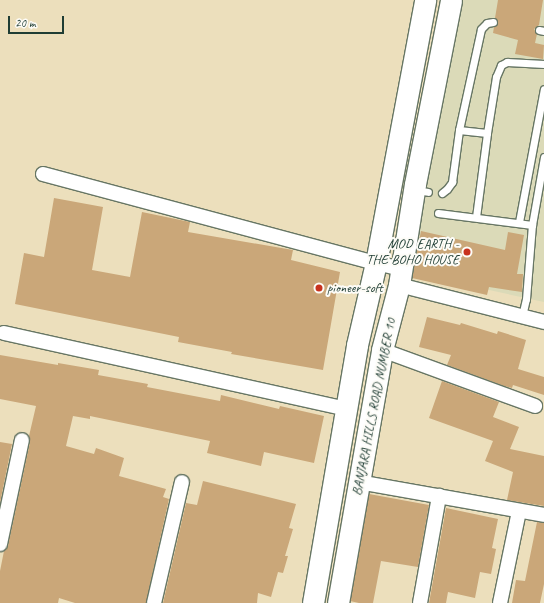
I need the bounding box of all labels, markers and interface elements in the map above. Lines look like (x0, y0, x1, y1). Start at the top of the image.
scale bar (10, 8, 66, 34)
text: 20 m (15, 15, 35, 31)
place label: MOD EARTH - THE BOHO HOUSE (366, 236, 459, 268)
marker: MOD EARTH - THE BOHO HOUSE (462, 247, 472, 257)
place label: pioneer-soft (327, 280, 383, 296)
marker: pioneer-soft (314, 283, 324, 293)
street label: BANJARA HILLS ROAD NUMBER 10 (348, 316, 400, 498)

